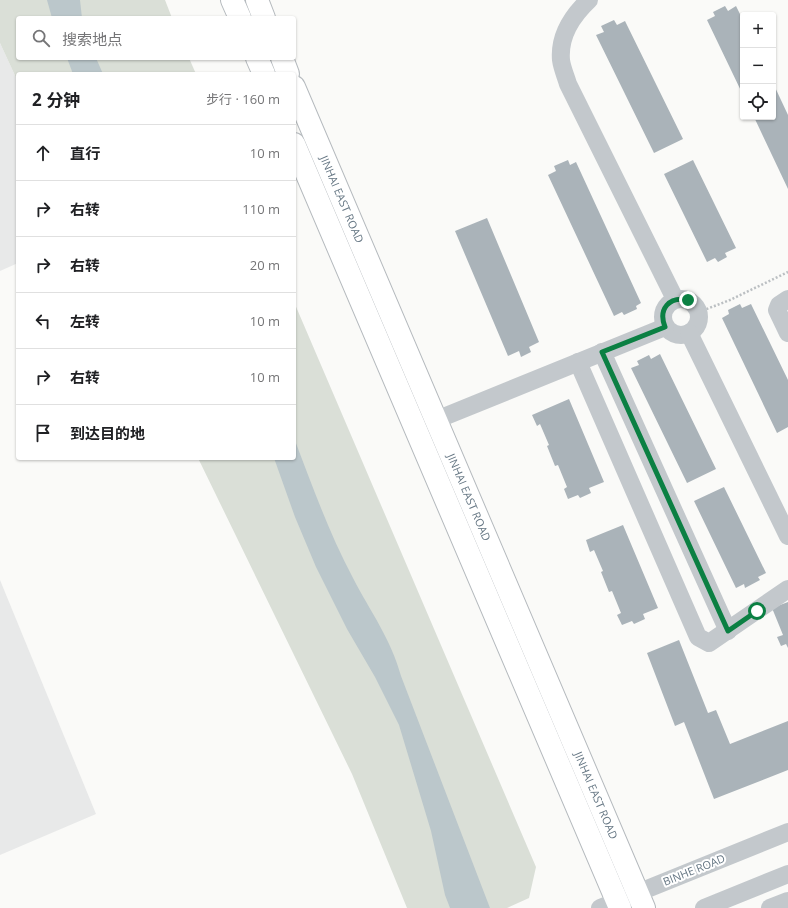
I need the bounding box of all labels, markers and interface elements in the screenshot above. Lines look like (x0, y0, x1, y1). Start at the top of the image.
map controls (740, 12, 776, 120)
button: + (740, 12, 776, 48)
search box (16, 16, 296, 60)
icon: search (30, 27, 52, 49)
text: 搜索地点 (62, 29, 122, 49)
button: − (740, 48, 776, 84)
button: locate (740, 84, 776, 120)
text: 2 分钟 (32, 88, 80, 111)
text: 步行 · 160 m (206, 90, 280, 108)
icon: ahead (32, 142, 54, 164)
text: 直行 (70, 143, 100, 163)
text: 10 m (250, 144, 280, 162)
street label: JINHAI EAST ROAD (317, 152, 368, 245)
icon: right (32, 198, 54, 220)
text: 右转 (70, 199, 100, 219)
text: 110 m (242, 200, 280, 218)
icon: right (32, 254, 54, 276)
text: 右转 (70, 255, 100, 275)
text: 20 m (250, 256, 280, 274)
route end (679, 291, 697, 309)
icon: left (32, 310, 54, 332)
text: 左转 (70, 311, 100, 331)
text: 10 m (250, 312, 280, 330)
icon: right (32, 366, 54, 388)
text: 右转 (70, 367, 100, 387)
text: 10 m (250, 368, 280, 386)
icon: arrive (32, 422, 54, 444)
text: 到达目的地 (70, 423, 145, 443)
street label: JINHAI EAST ROAD (444, 450, 495, 543)
route start (748, 602, 766, 620)
street label: JINHAI EAST ROAD (571, 748, 622, 841)
street label: BINHE ROAD (660, 850, 727, 889)

